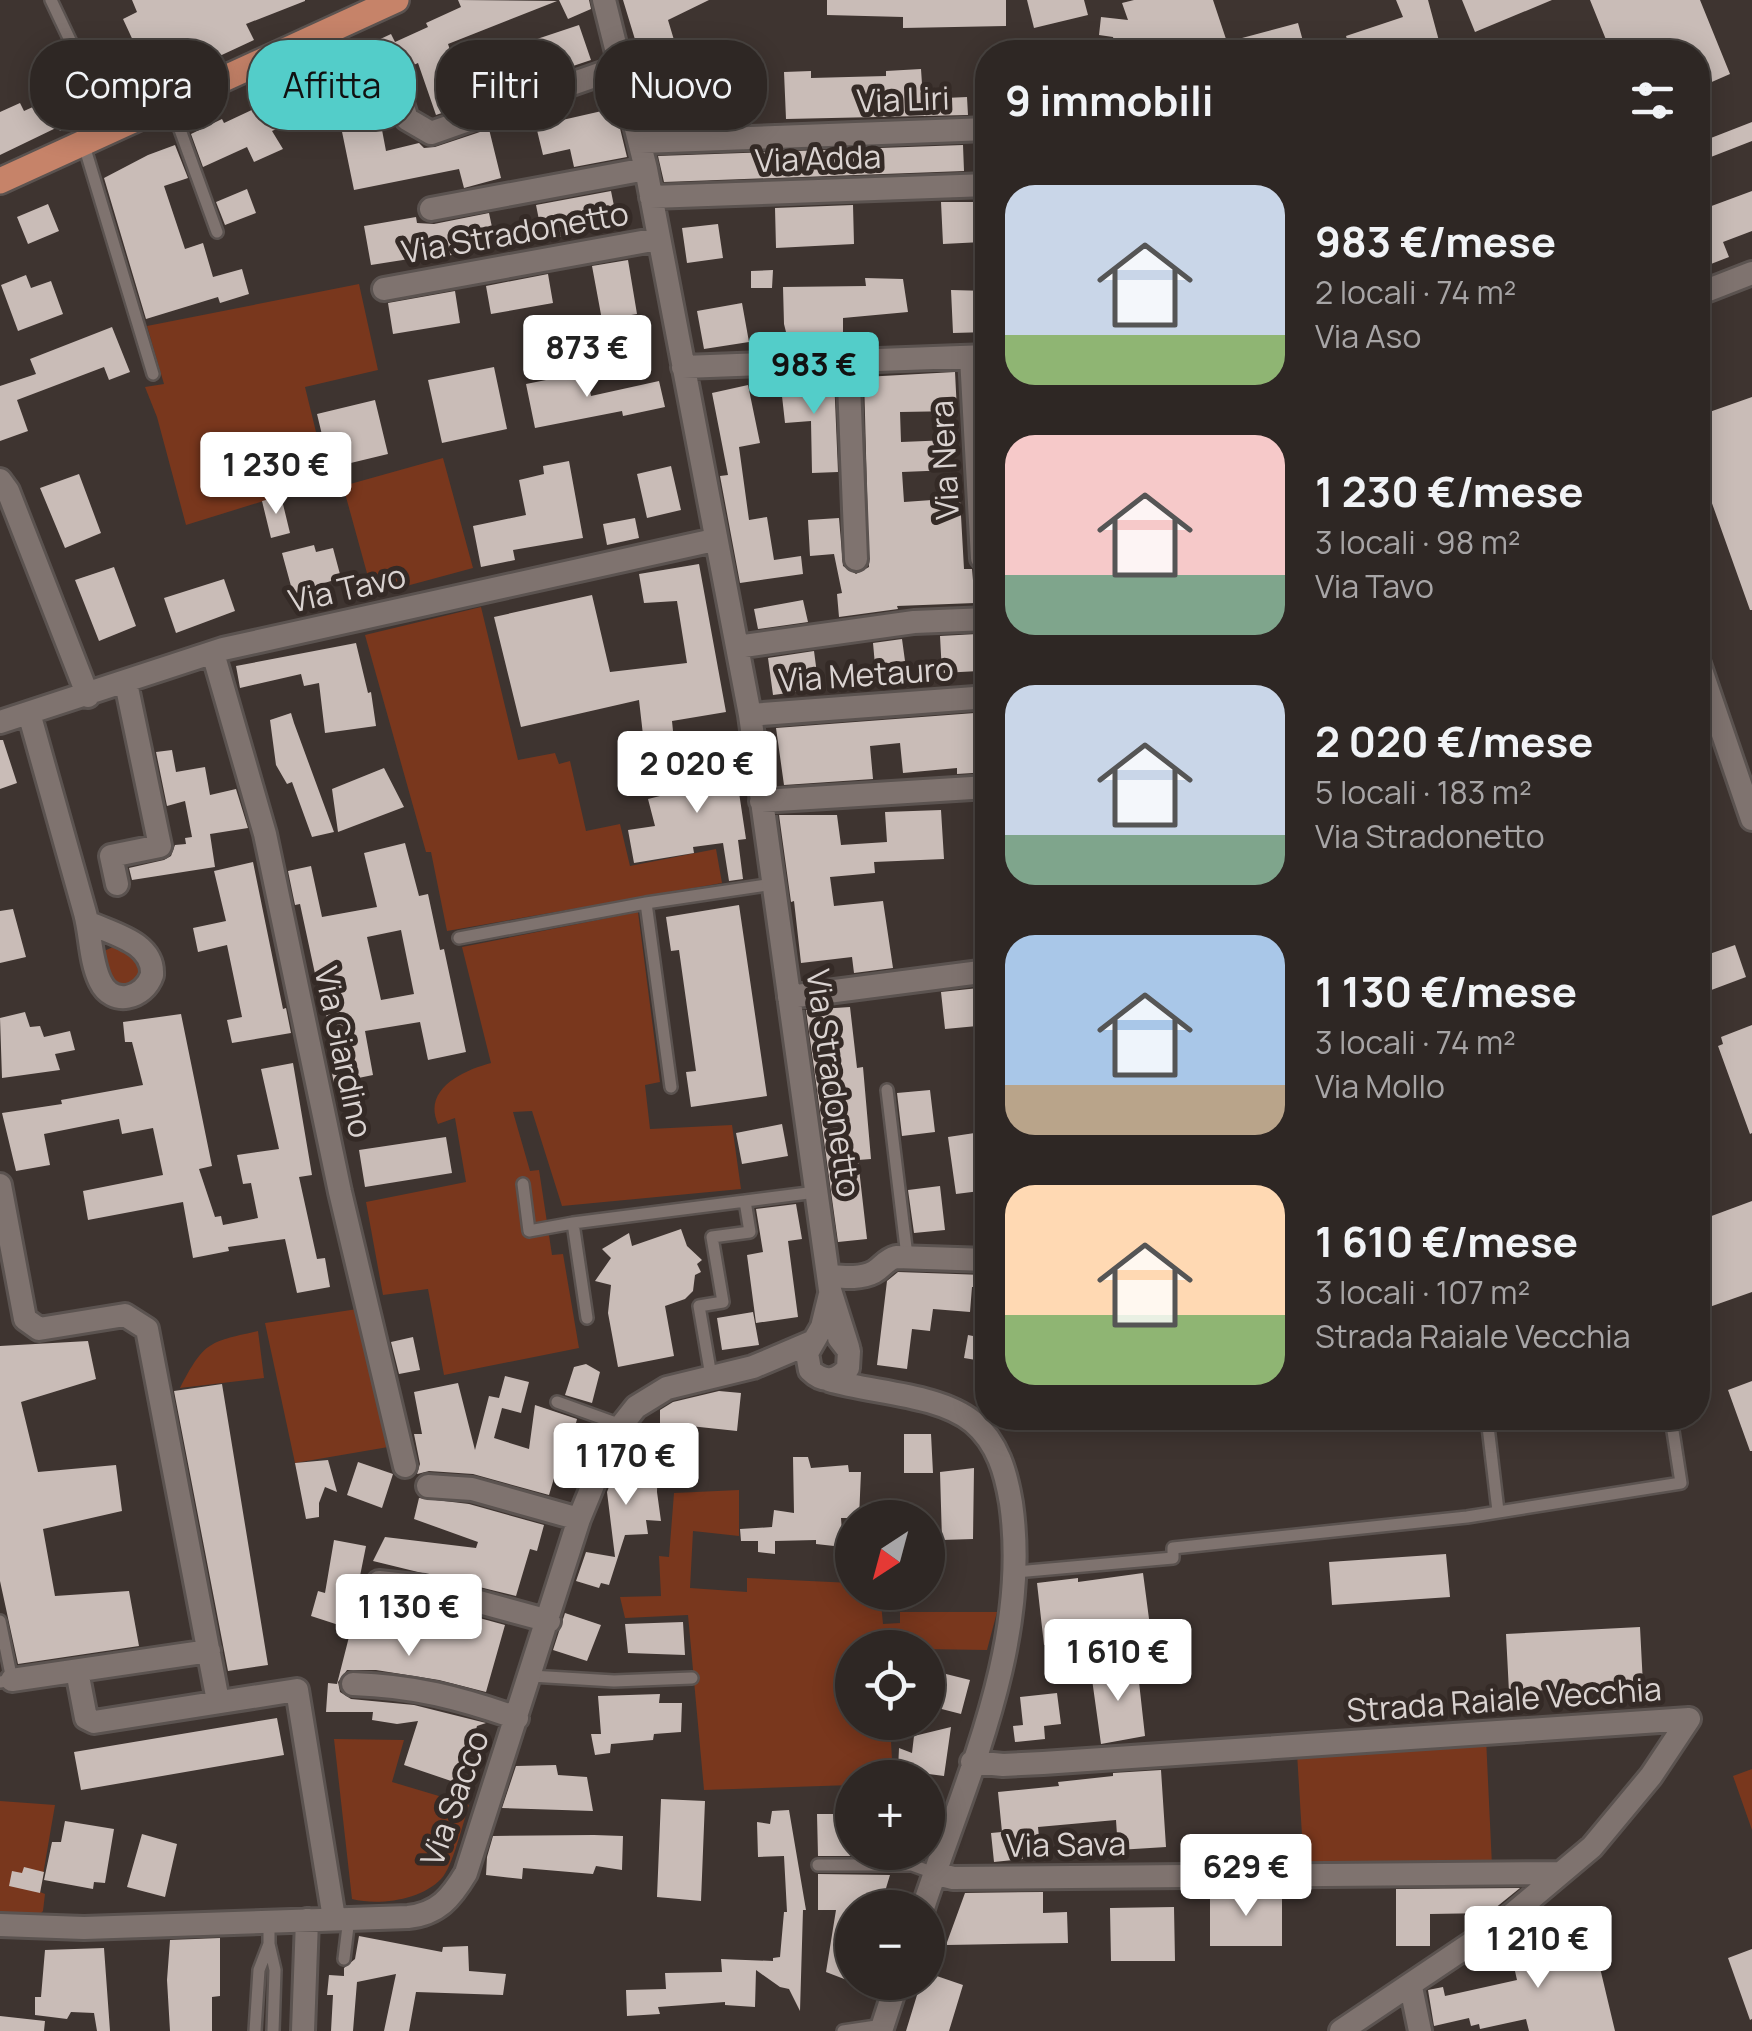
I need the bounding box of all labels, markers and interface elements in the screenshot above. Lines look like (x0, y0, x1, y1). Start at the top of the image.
chip: Compra (30, 40, 228, 130)
chip: Affitta (248, 40, 416, 130)
chip: Filtri (436, 40, 575, 130)
chip: Nuovo (595, 40, 767, 130)
text: 9 immobili (1005, 71, 1214, 129)
icon: filters (1625, 73, 1680, 128)
street label: Via Liri (856, 75, 950, 123)
street label: Via Adda (754, 134, 882, 182)
street label: Via Stradonetto (398, 190, 632, 274)
text: 983 €/mese (1315, 212, 1556, 270)
icon: home (1085, 225, 1205, 345)
text: 2 locali · 74 m² (1315, 270, 1516, 314)
text: Via Aso (1315, 314, 1421, 358)
pin: 873 € (517, 315, 657, 400)
text: 873 € (545, 325, 629, 369)
pin: 983 € (744, 332, 884, 417)
text: 983 € (771, 342, 857, 386)
street label: Via Nera (919, 399, 969, 521)
pin: 1 230 € (184, 432, 368, 517)
text: 1 230 € (222, 442, 330, 486)
text: 1 230 €/mese (1315, 462, 1584, 520)
icon: home (1085, 475, 1205, 595)
text: 3 locali · 98 m² (1315, 520, 1521, 564)
street label: Via Tavo (284, 553, 410, 623)
text: Via Tavo (1315, 564, 1434, 608)
street label: Via Metauro (777, 646, 955, 702)
text: 2 020 €/mese (1315, 712, 1593, 770)
icon: home (1085, 725, 1205, 845)
pin: 2 020 € (605, 731, 789, 816)
text: 2 020 € (640, 741, 754, 785)
text: 5 locali · 183 m² (1315, 770, 1532, 814)
text: Via Stradonetto (1315, 814, 1545, 858)
text: 1 130 €/mese (1315, 962, 1577, 1020)
street label: Via Giardino (304, 963, 384, 1141)
street label: Via Stradonetto (796, 966, 872, 1200)
icon: home (1085, 975, 1205, 1095)
text: 3 locali · 74 m² (1315, 1020, 1516, 1064)
text: Via Mollo (1315, 1064, 1445, 1108)
text: 1 610 €/mese (1315, 1212, 1578, 1270)
icon: home (1085, 1225, 1205, 1345)
text: 3 locali · 107 m² (1315, 1270, 1530, 1314)
text: Strada Raiale Vecchia (1315, 1314, 1630, 1358)
pin: 1 170 € (534, 1423, 718, 1508)
text: 1 170 € (576, 1433, 676, 1477)
north arrow (835, 1500, 945, 1610)
map controls (835, 1500, 945, 2000)
pin: 1 130 € (317, 1574, 501, 1659)
text: 1 130 € (358, 1584, 460, 1628)
pin: 1 610 € (1026, 1619, 1210, 1704)
text: 1 610 € (1066, 1629, 1170, 1673)
button: locate (835, 1630, 945, 1740)
street label: Strada Raiale Vecchia (1345, 1666, 1663, 1732)
street label: Via Sacco (409, 1724, 499, 1872)
button: + (835, 1760, 945, 1870)
street label: Via Sava (1005, 1821, 1127, 1867)
pin: 629 € (1176, 1834, 1316, 1919)
text: 629 € (1202, 1844, 1290, 1888)
button: − (835, 1890, 945, 2000)
pin: 1 210 € (1446, 1906, 1630, 1991)
text: 1 210 € (1487, 1916, 1589, 1960)

